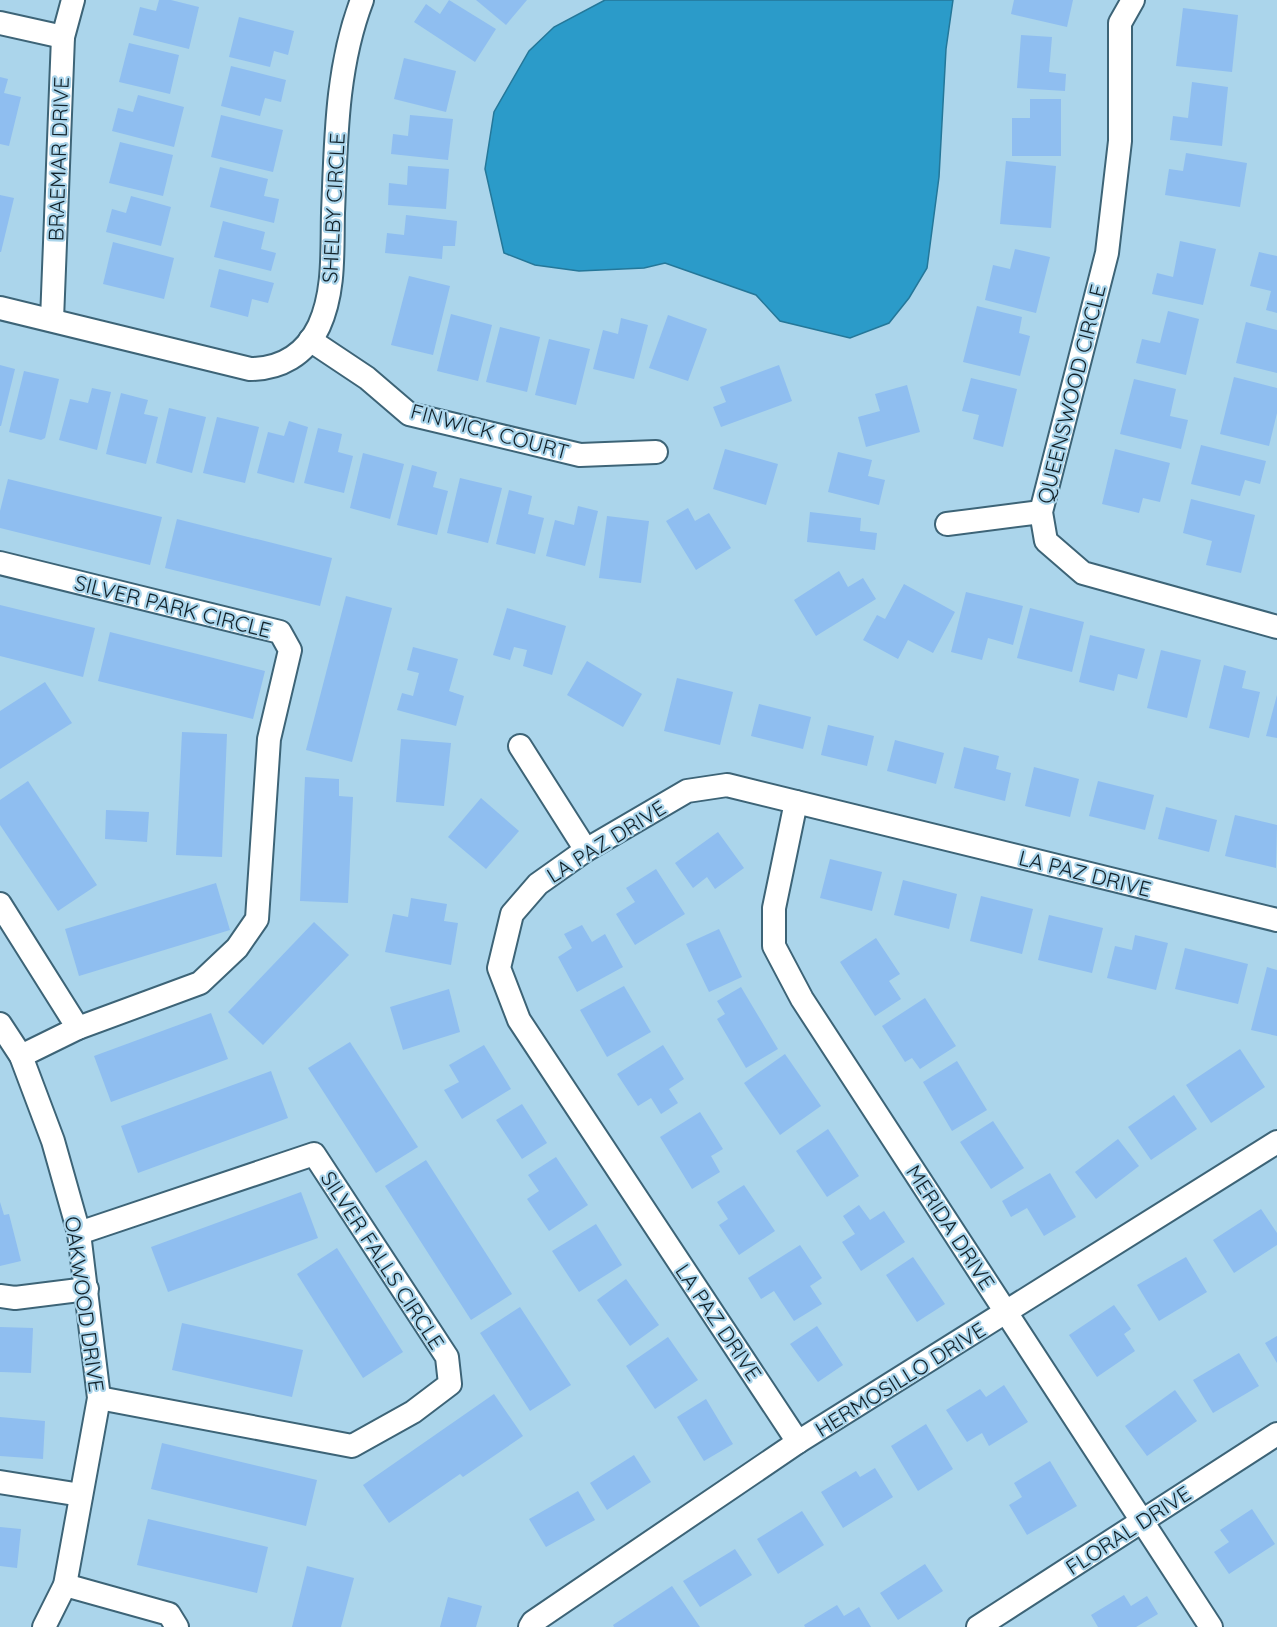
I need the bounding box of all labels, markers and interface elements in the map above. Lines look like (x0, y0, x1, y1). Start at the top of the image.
street label: BRAEMAR DRIVE (42, 76, 74, 242)
street label: SHELBY CIRCLE (316, 132, 350, 284)
street label: QUEENSWOOD CIRCLE (1031, 282, 1111, 506)
street label: FINWICK COURT (408, 397, 572, 465)
street label: SILVER PARK CIRCLE (72, 569, 274, 643)
street label: LA PAZ DRIVE (542, 794, 670, 888)
street label: LA PAZ DRIVE (1016, 844, 1154, 902)
street label: MERIDA DRIVE (901, 1160, 1001, 1294)
street label: SILVER FALLS CIRCLE (316, 1166, 450, 1354)
street label: OAKWOOD DRIVE (60, 1214, 110, 1394)
street label: LA PAZ DRIVE (670, 1259, 768, 1385)
street label: HERMOSILLO DRIVE (810, 1316, 990, 1442)
street label: FLORAL DRIVE (1061, 1480, 1195, 1580)

